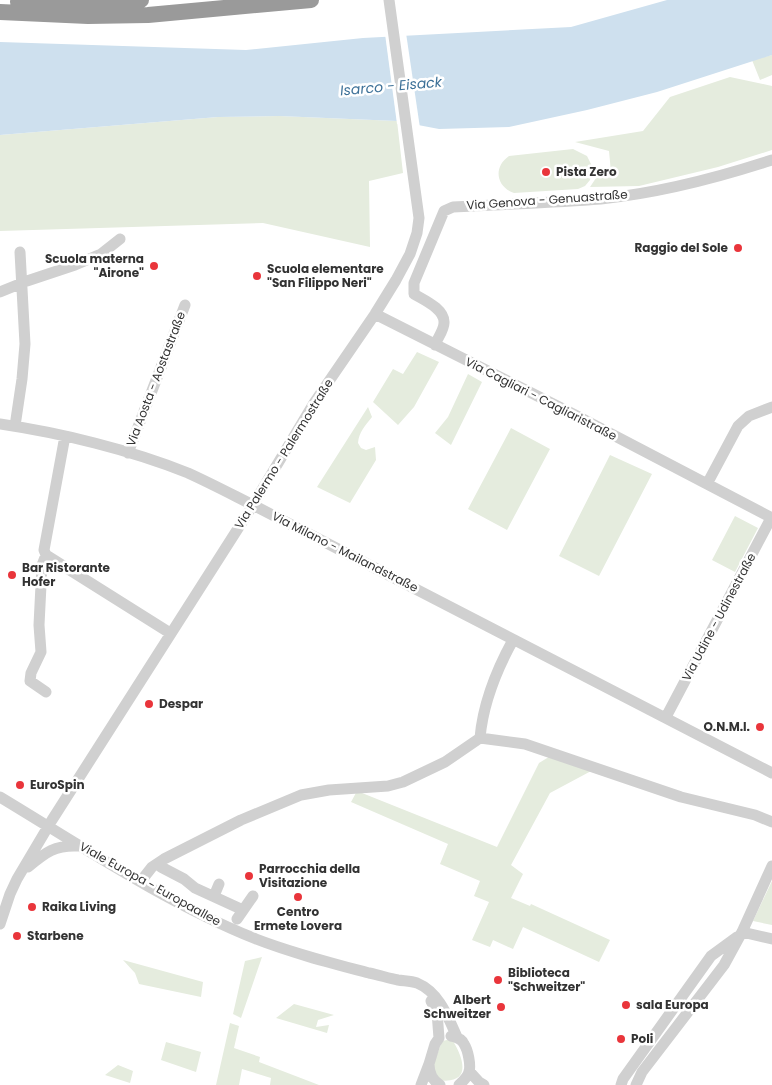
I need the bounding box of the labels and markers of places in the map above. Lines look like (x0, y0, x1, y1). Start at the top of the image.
place label: Pista Zero (556, 163, 617, 180)
marker: Pista Zero (540, 166, 552, 178)
place label: Raggio del Sole (634, 239, 729, 256)
marker: Raggio del Sole (732, 242, 744, 254)
place label: Scuola materna "Airone" (45, 250, 144, 281)
marker: Scuola materna "Airone" (148, 260, 160, 272)
place label: Scuola elementare "San Filippo Neri" (267, 260, 384, 291)
marker: Scuola elementare "San Filippo Neri" (251, 270, 263, 282)
place label: Bar Ristorante Hofer (22, 559, 111, 590)
marker: Bar Ristorante Hofer (6, 569, 18, 581)
place label: Despar (159, 695, 203, 712)
marker: Despar (143, 698, 155, 710)
place label: O.N.M.I. (703, 718, 750, 735)
marker: O.N.M.I. (754, 721, 766, 733)
place label: EuroSpin (30, 776, 85, 793)
marker: EuroSpin (14, 779, 26, 791)
place label: Parrocchia della Visitazione (259, 860, 360, 891)
marker: Parrocchia della Visitazione (243, 870, 255, 882)
marker: Centro Ermete Lovera (292, 891, 304, 903)
place label: Raika Living (42, 898, 116, 915)
marker: Raika Living (26, 901, 38, 913)
place label: Centro Ermete Lovera (254, 903, 342, 934)
place label: Starbene (27, 927, 84, 944)
marker: Starbene (11, 930, 23, 942)
place label: Biblioteca "Schweitzer" (508, 964, 585, 995)
marker: Biblioteca "Schweitzer" (492, 974, 504, 986)
place label: Albert Schweitzer (424, 991, 491, 1022)
place label: sala Europa (636, 996, 709, 1013)
marker: sala Europa (620, 999, 632, 1011)
marker: Albert Schweitzer (495, 1001, 507, 1013)
place label: Poli (631, 1030, 653, 1047)
marker: Poli (615, 1033, 627, 1045)

